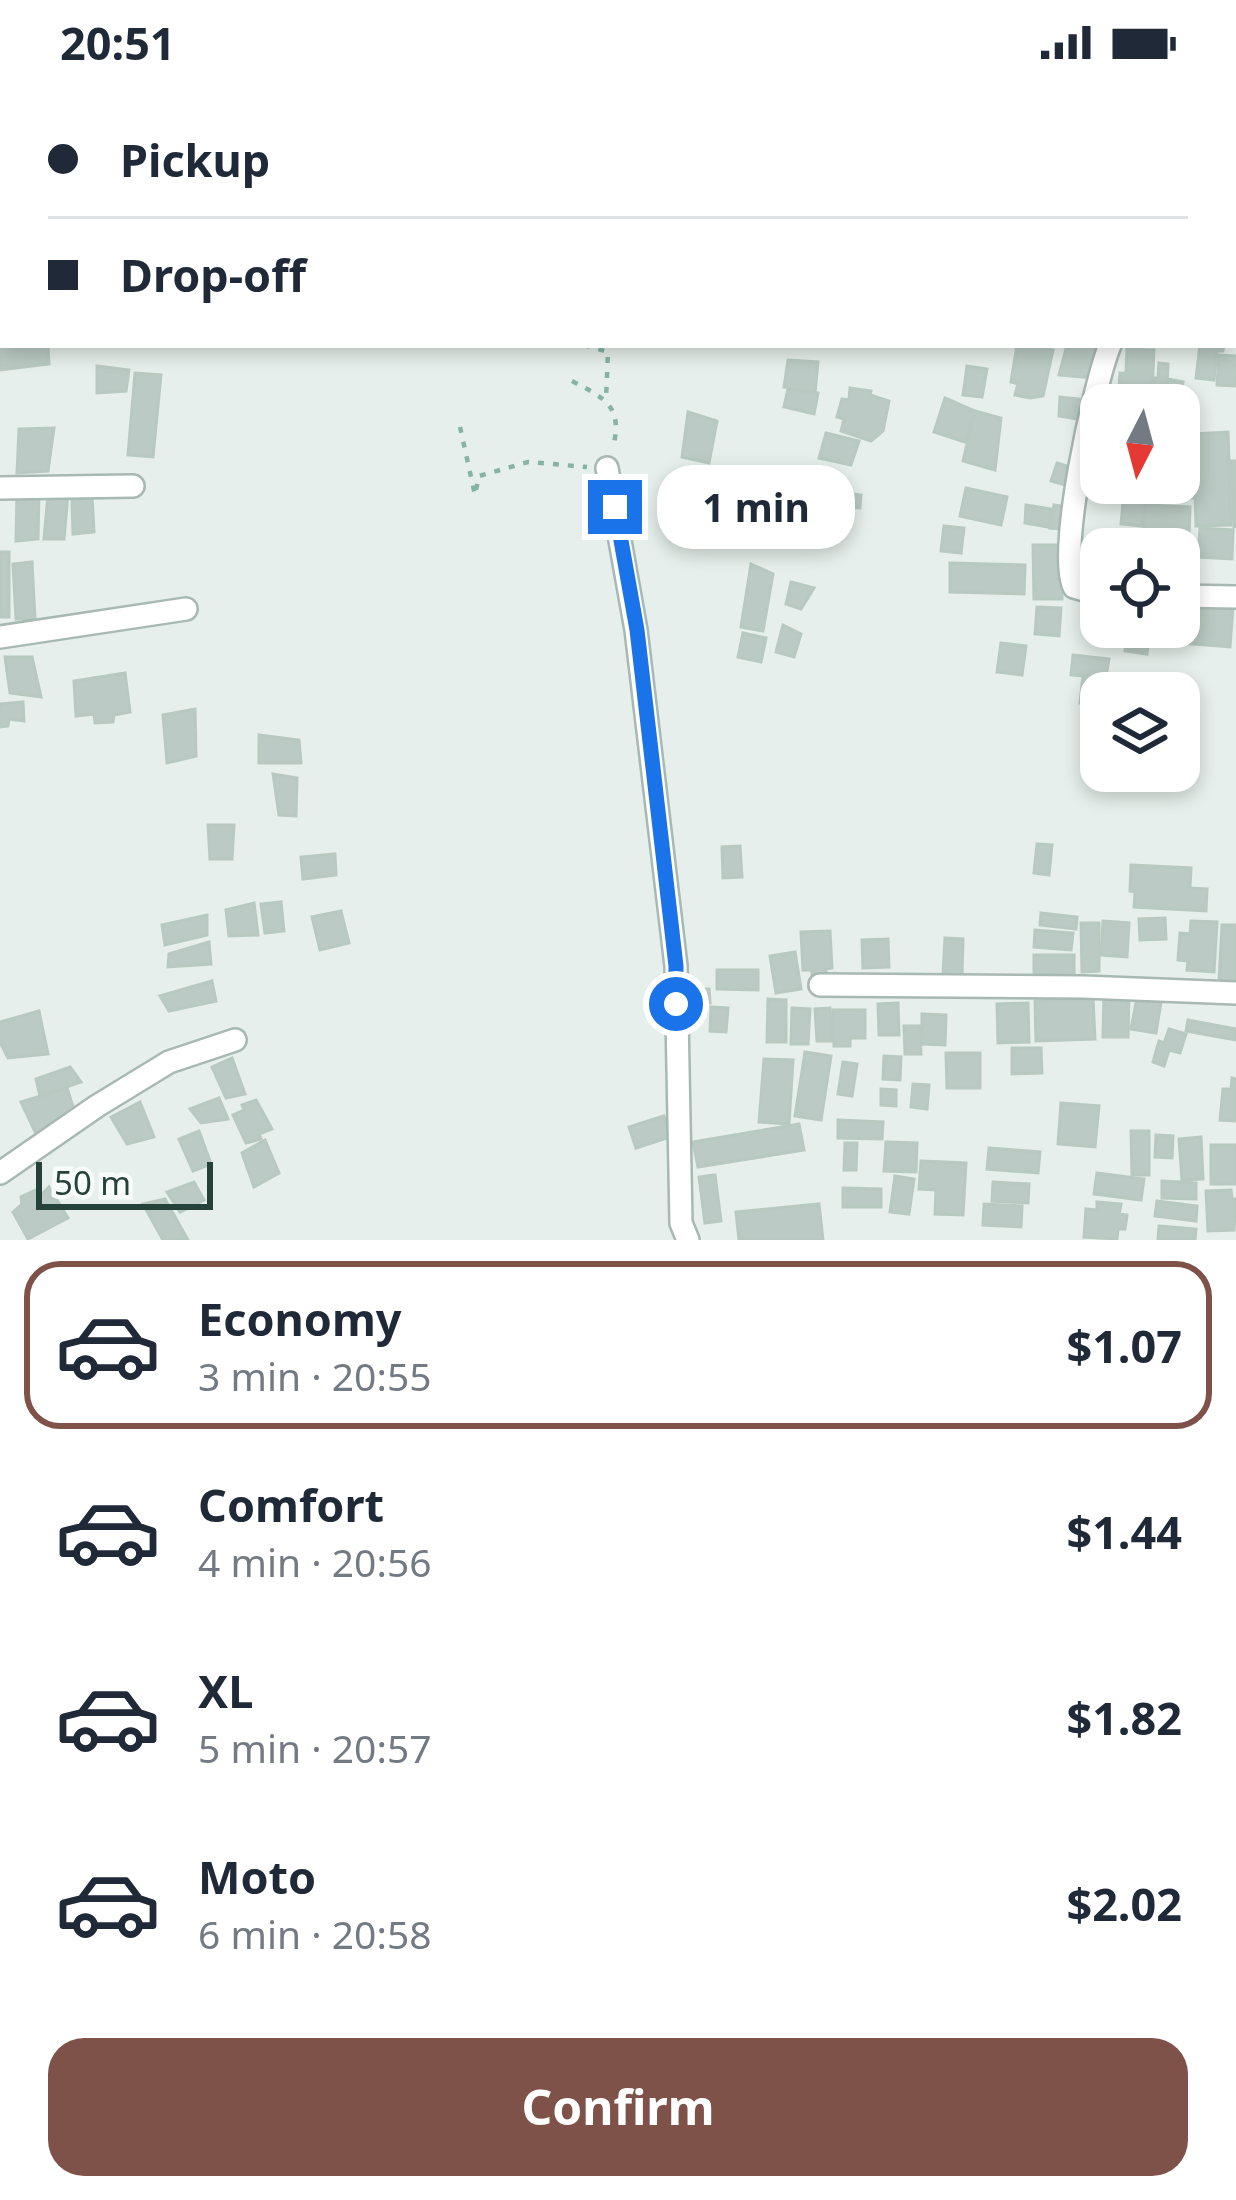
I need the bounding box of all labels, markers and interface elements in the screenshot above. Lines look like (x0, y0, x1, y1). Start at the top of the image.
text: 20:51 (60, 12, 176, 73)
text: Pickup (120, 129, 270, 190)
text: Drop-off (120, 244, 306, 305)
north arrow (1080, 384, 1200, 504)
map controls (1080, 384, 1200, 792)
callout: 1 min (657, 465, 855, 549)
route end (588, 480, 642, 534)
text: 1 min (702, 480, 810, 533)
button: locate (1080, 528, 1200, 648)
button: layers (1080, 672, 1200, 792)
route start (649, 977, 703, 1031)
scale bar (36, 1156, 213, 1209)
text: 50 m (54, 1160, 131, 1205)
text: Economy (198, 1288, 402, 1349)
icon: car (54, 1291, 162, 1399)
text: $1.07 (1066, 1315, 1182, 1376)
text: 3 min · 20:55 (198, 1349, 432, 1402)
text: Comfort (198, 1474, 384, 1535)
icon: car (54, 1477, 162, 1585)
text: $1.44 (1066, 1501, 1182, 1562)
text: 4 min · 20:56 (198, 1535, 432, 1588)
text: XL (198, 1660, 253, 1721)
icon: car (54, 1663, 162, 1771)
text: $1.82 (1066, 1687, 1182, 1748)
text: 5 min · 20:57 (198, 1721, 432, 1774)
text: Moto (198, 1846, 316, 1907)
icon: car (54, 1849, 162, 1957)
text: $2.02 (1066, 1873, 1182, 1934)
text: 6 min · 20:58 (198, 1907, 432, 1960)
button: Confirm (48, 2038, 1188, 2176)

